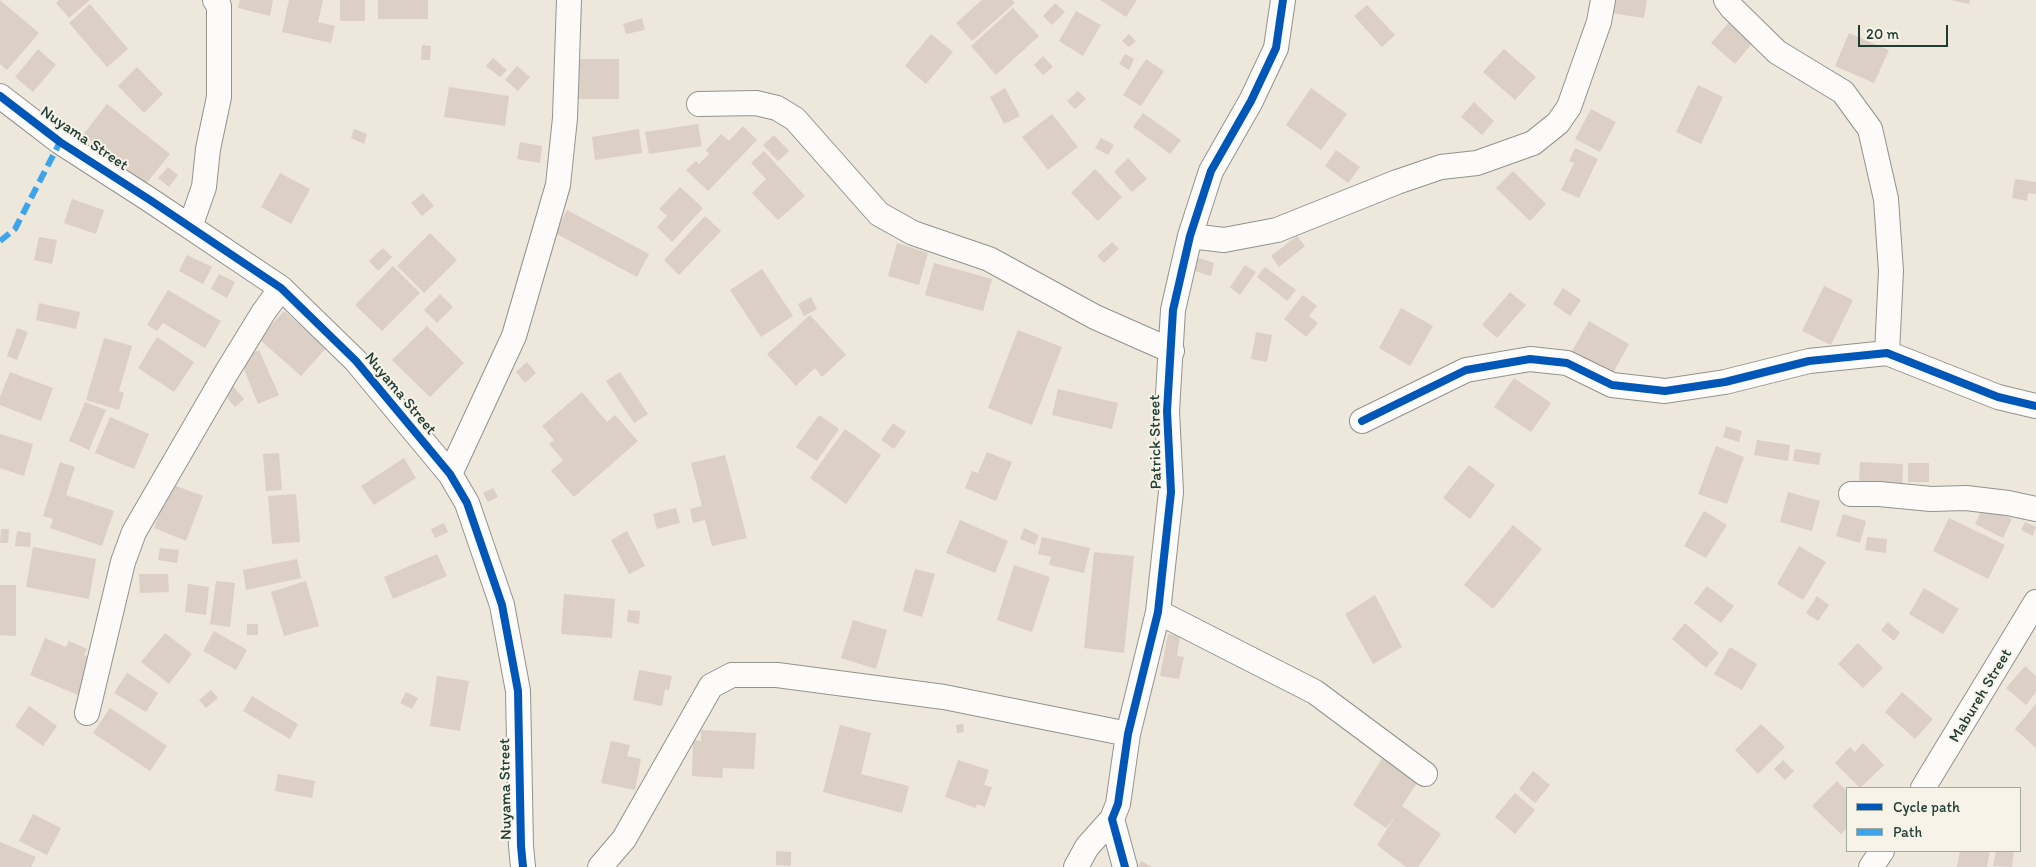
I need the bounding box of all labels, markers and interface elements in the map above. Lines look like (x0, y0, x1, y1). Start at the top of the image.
scale bar (1861, 15, 1951, 47)
text: 20 m (1866, 25, 1899, 43)
street label: Nuyama Street (36, 103, 132, 175)
street label: Nuyama Street (360, 349, 440, 439)
street label: Patrick Street (1146, 394, 1166, 490)
street label: Mabureh Street (1945, 646, 2017, 746)
street label: Nuyama Street (496, 738, 516, 840)
legend (1846, 787, 2021, 852)
text: Cycle path (1893, 798, 1960, 816)
text: Path (1893, 823, 1922, 841)

